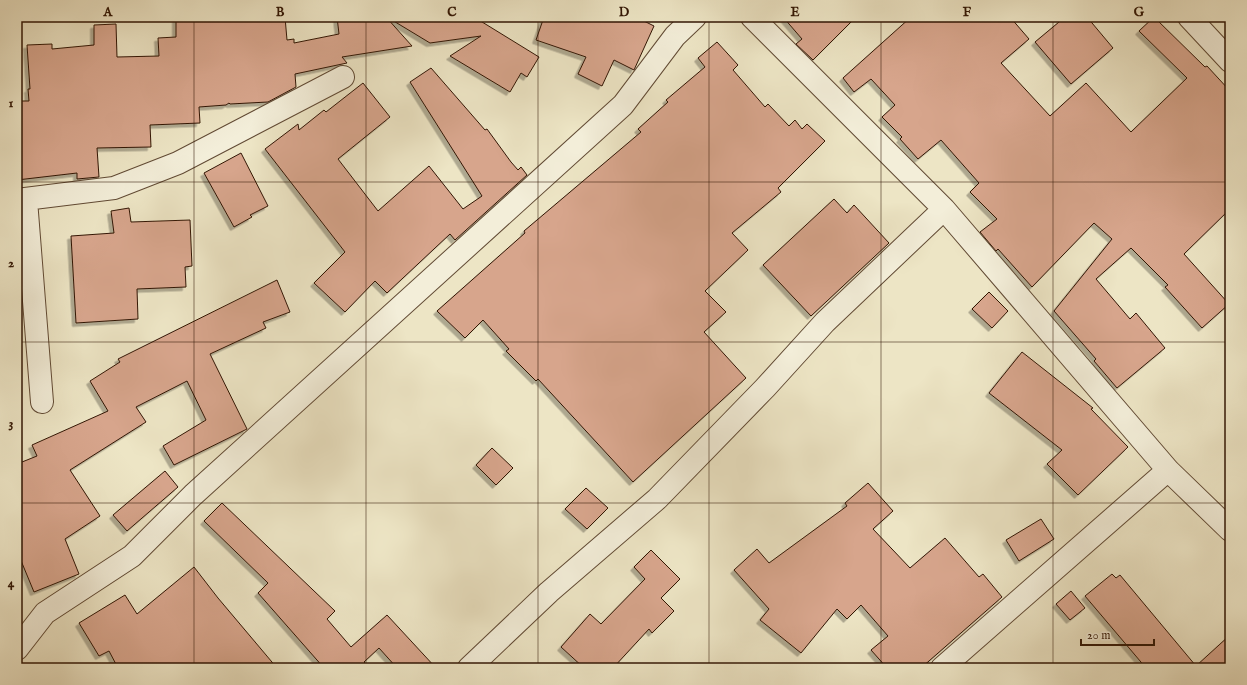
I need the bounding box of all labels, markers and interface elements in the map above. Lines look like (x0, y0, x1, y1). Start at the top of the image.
text: A (103, 4, 114, 21)
text: B (276, 4, 285, 21)
text: C (447, 4, 457, 21)
text: D (619, 4, 630, 21)
text: E (790, 4, 800, 21)
text: F (963, 4, 972, 21)
text: G (1134, 4, 1145, 21)
text: 1 (9, 95, 14, 112)
text: 2 (8, 255, 14, 272)
text: 3 (9, 415, 14, 432)
text: 4 (8, 575, 15, 592)
scale bar (1081, 621, 1154, 647)
text: 20 m (1087, 628, 1110, 643)

